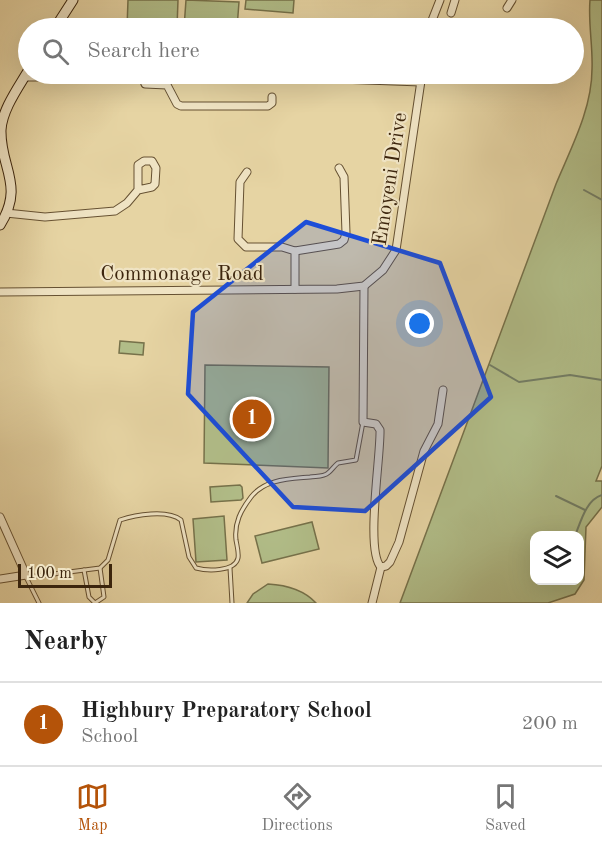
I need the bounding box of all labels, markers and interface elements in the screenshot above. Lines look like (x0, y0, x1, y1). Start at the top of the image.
search box (18, 18, 584, 84)
icon: search (39, 35, 72, 68)
text: Search here (87, 40, 200, 62)
street label: Emoyeni Drive (370, 111, 411, 247)
street label: Commonage Road (100, 264, 264, 285)
your location (405, 309, 434, 338)
pin: 1 (232, 396, 272, 442)
map controls (530, 531, 584, 585)
button: layers (530, 531, 584, 585)
scale bar (18, 561, 112, 588)
text: 100 m (27, 566, 72, 582)
text: Nearby (24, 629, 108, 655)
text: Highbury Preparatory School (81, 700, 372, 722)
text: 1 (38, 714, 49, 734)
text: 200 m (522, 714, 578, 734)
text: School (81, 727, 138, 747)
tab: Map (76, 780, 109, 836)
tab: Directions (262, 780, 333, 836)
tab: Saved (485, 780, 526, 836)

